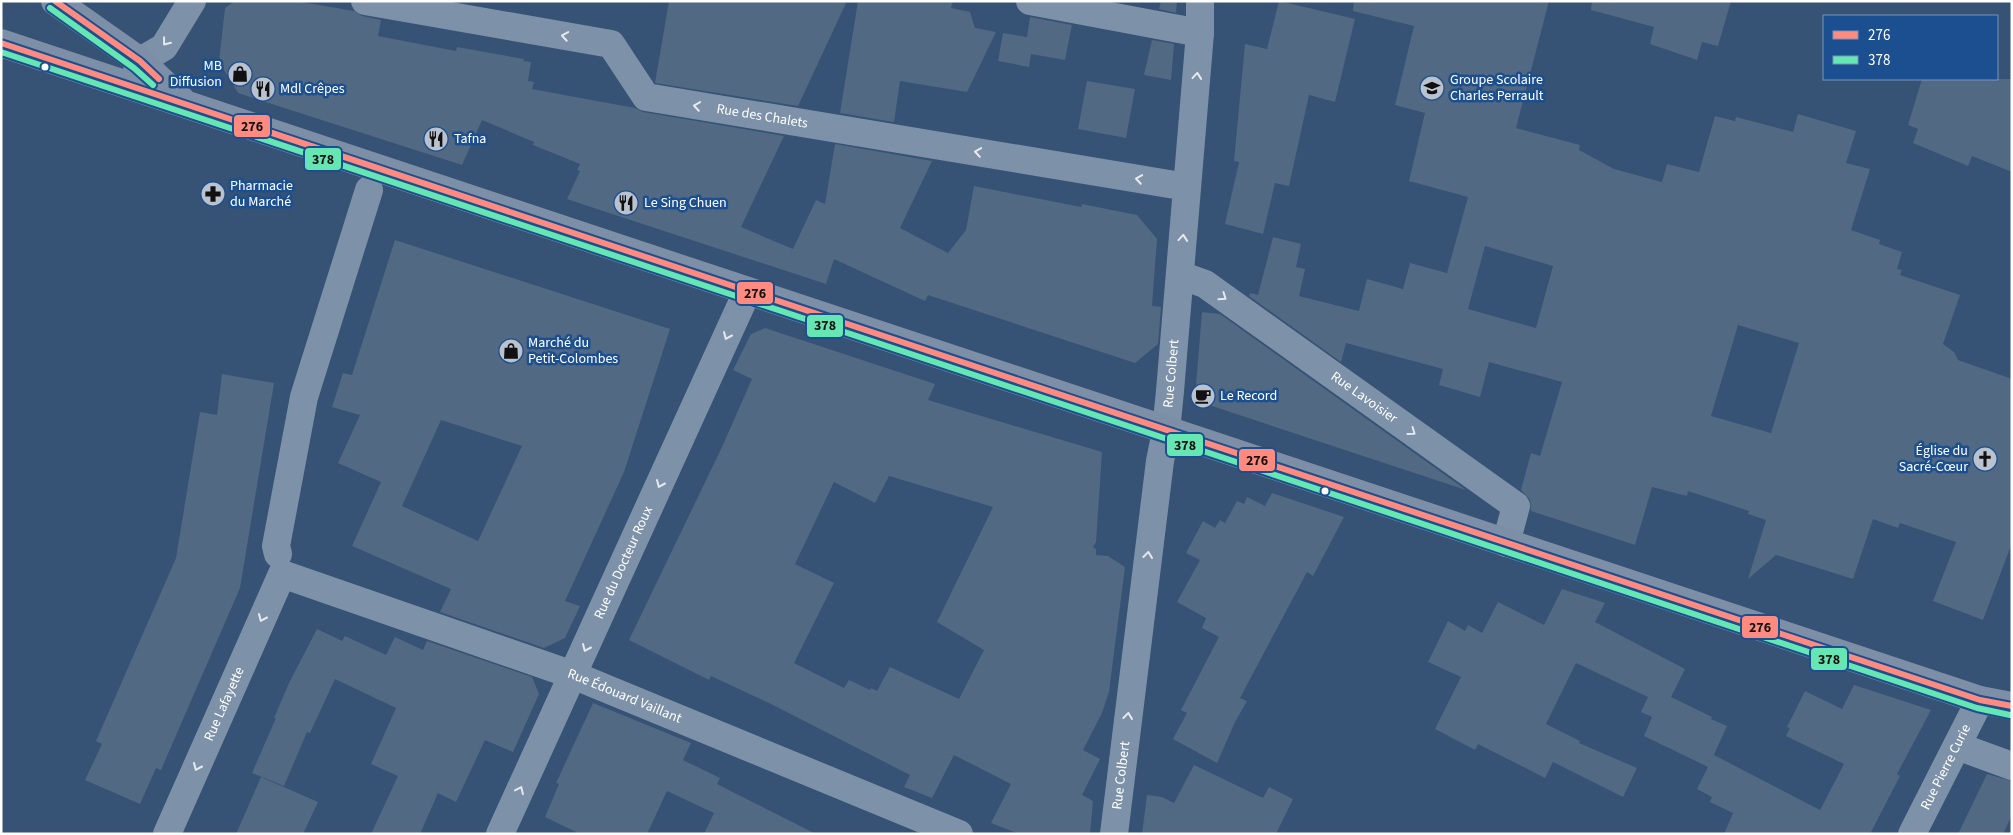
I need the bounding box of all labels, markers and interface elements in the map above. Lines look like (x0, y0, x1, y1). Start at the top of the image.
legend (1823, 15, 1998, 80)
text: 276 (1868, 25, 1890, 46)
one-way arrow (561, 31, 569, 41)
one-way arrow (163, 36, 172, 46)
text: 378 (1868, 50, 1890, 71)
place label: MB Diffusion (170, 56, 222, 92)
shop icon: MB Diffusion (227, 61, 253, 87)
unlabelled marker (40, 62, 50, 72)
place label: Groupe Scolaire Charles Perrault (1450, 70, 1544, 106)
one-way arrow (1191, 72, 1202, 80)
school or university icon: Groupe Scolaire Charles Perrault (1419, 75, 1445, 101)
restaurant icon: Mdl Crêpes (250, 76, 276, 102)
place label: Mdl Crêpes (280, 79, 345, 99)
street label: Rue des Chalets (715, 99, 809, 134)
one-way arrow (693, 101, 702, 111)
line badge: 276 (233, 114, 271, 138)
text: 276 (241, 117, 263, 137)
restaurant icon: Tafna (423, 126, 449, 152)
place label: Tafna (454, 129, 486, 149)
line badge: 378 (304, 147, 342, 171)
one-way arrow (974, 148, 983, 158)
text: 378 (312, 150, 334, 170)
one-way arrow (1134, 175, 1143, 185)
place label: Pharmacie du Marché (230, 176, 293, 212)
pharmacy icon: Pharmacie du Marché (200, 181, 226, 207)
restaurant icon: Le Sing Chuen (613, 190, 639, 216)
place label: Le Sing Chuen (644, 193, 727, 213)
one-way arrow (1177, 234, 1188, 242)
line badge: 276 (736, 281, 774, 305)
text: 276 (744, 284, 766, 304)
one-way arrow (1217, 291, 1226, 300)
line badge: 378 (806, 314, 844, 338)
text: 378 (814, 316, 836, 336)
one-way arrow (723, 331, 734, 340)
place label: Marché du Petit-Colombes (528, 333, 618, 369)
shop icon: Marché du Petit-Colombes (498, 338, 524, 364)
street label: Rue Colbert (1158, 338, 1184, 409)
street label: Rue Lavoisier (1327, 367, 1402, 428)
cafe icon: Le Record (1190, 383, 1216, 409)
place label: Le Record (1220, 386, 1277, 406)
one-way arrow (1406, 426, 1416, 435)
line badge: 378 (1166, 433, 1204, 457)
text: 378 (1174, 436, 1196, 456)
place label: Église du Sacré-Cœur (1899, 441, 1968, 477)
church icon: Église du Sacré-Cœur (1972, 446, 1998, 472)
line badge: 276 (1238, 448, 1276, 472)
text: 276 (1246, 451, 1268, 471)
one-way arrow (656, 479, 667, 488)
unlabelled marker (1320, 486, 1330, 496)
street label: Rue du Docteur Roux (589, 502, 658, 623)
one-way arrow (1142, 550, 1153, 558)
one-way arrow (258, 613, 269, 622)
line badge: 276 (1741, 615, 1779, 639)
text: 276 (1749, 618, 1771, 638)
one-way arrow (581, 643, 592, 652)
line badge: 378 (1810, 647, 1848, 671)
text: 378 (1818, 650, 1840, 670)
street label: Rue Lafayette (199, 664, 250, 744)
street label: Rue Édouard Vaillant (565, 664, 685, 729)
one-way arrow (1122, 712, 1133, 720)
street label: Rue Pierre Curie (1916, 721, 1976, 813)
street label: Rue Colbert (1107, 740, 1135, 811)
one-way arrow (192, 762, 203, 771)
one-way arrow (514, 786, 524, 795)

